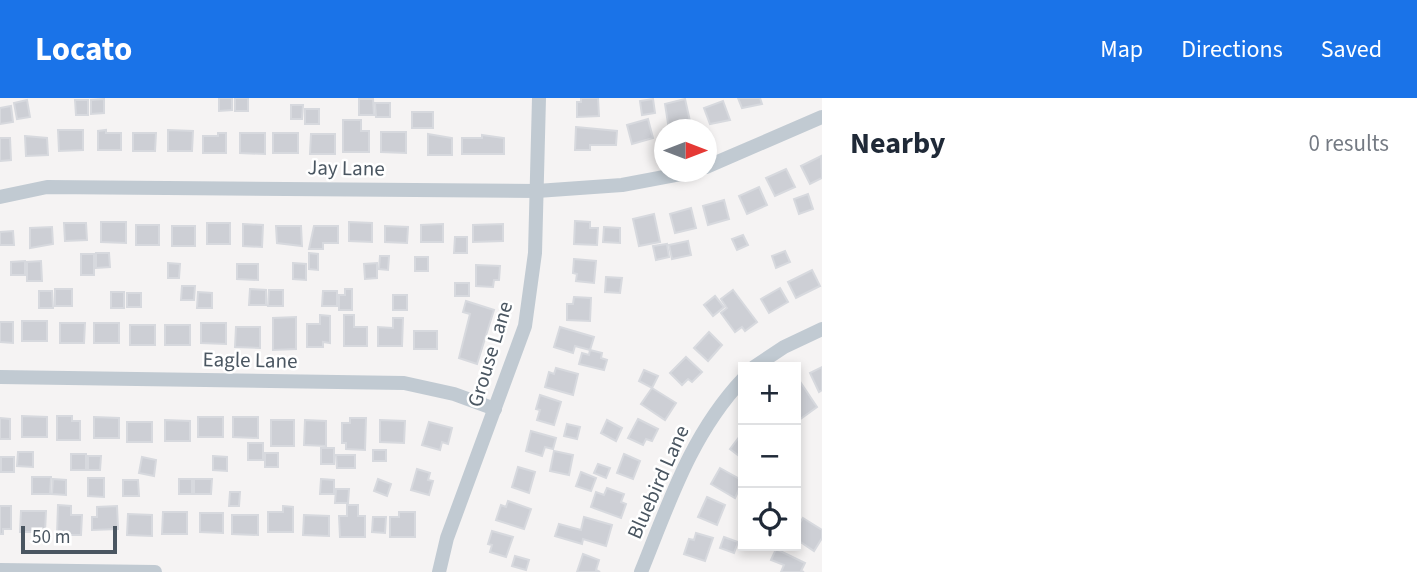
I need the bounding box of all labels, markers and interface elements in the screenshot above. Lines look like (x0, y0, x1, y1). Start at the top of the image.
text: Locato (35, 26, 132, 73)
text: Map (1100, 32, 1143, 67)
text: Directions (1181, 32, 1283, 67)
text: Saved (1321, 32, 1382, 67)
north arrow (654, 119, 717, 182)
text: Nearby (850, 122, 945, 165)
text: 0 results (1309, 127, 1389, 160)
street label: Jay Lane (307, 152, 385, 184)
street label: Grouse Lane (460, 298, 520, 410)
street label: Eagle Lane (202, 344, 298, 376)
map controls (738, 362, 801, 551)
button: + (738, 362, 801, 425)
street label: Bluebird Lane (619, 420, 697, 544)
button: − (738, 425, 801, 488)
button: locate (738, 488, 801, 551)
scale bar (21, 523, 117, 555)
text: 50 m (32, 524, 70, 551)

